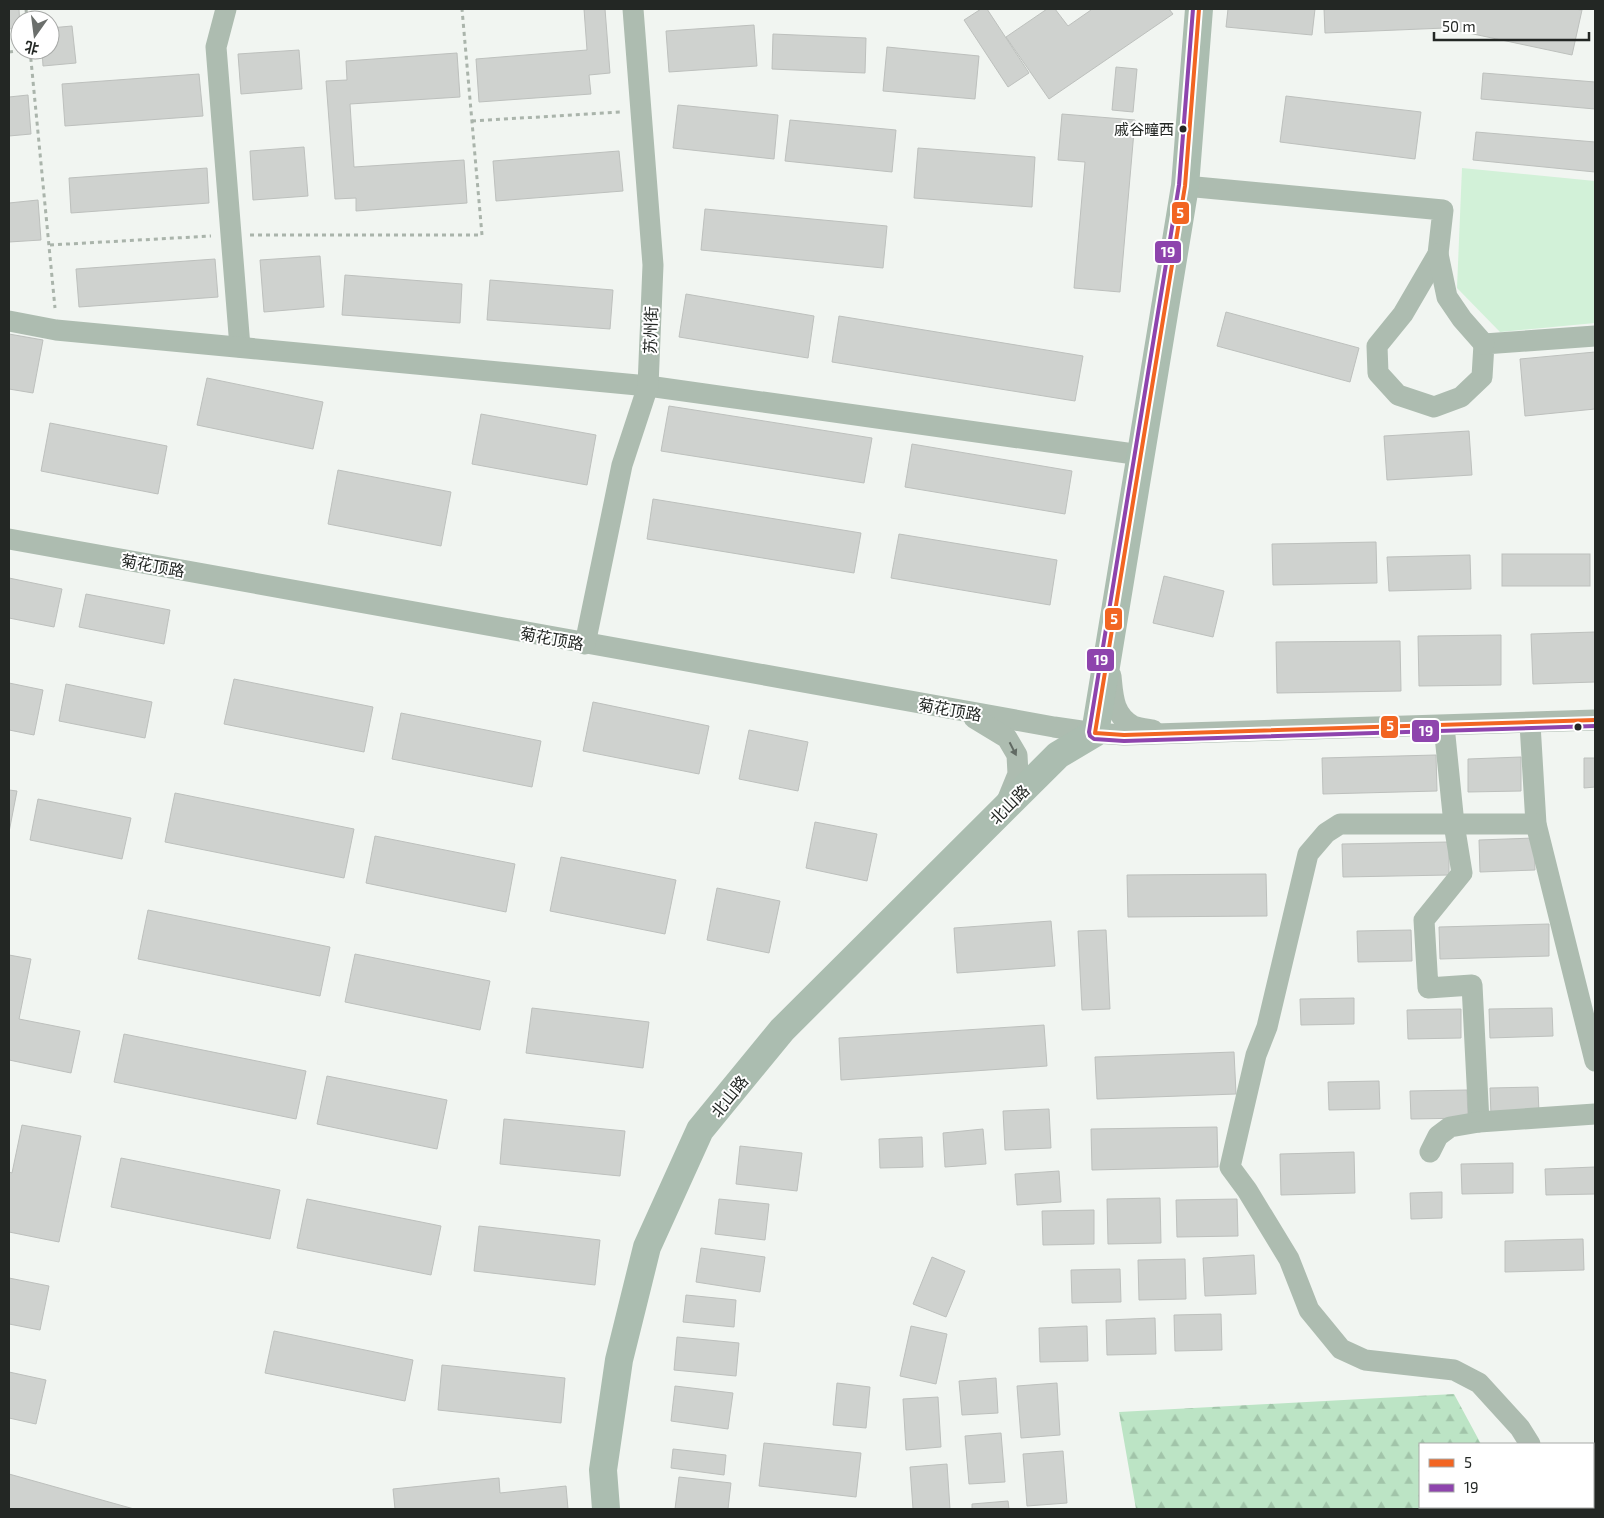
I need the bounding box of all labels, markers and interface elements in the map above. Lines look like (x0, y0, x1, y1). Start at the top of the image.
north arrow (10, 10, 60, 60)
scale bar (1434, 10, 1589, 42)
text: 50 m (1442, 17, 1476, 35)
text: 北 (23, 38, 41, 58)
place label: 戚谷疃西 (1114, 120, 1174, 138)
marker: 戚谷疃西 (1178, 124, 1188, 134)
line badge: 5 (1171, 201, 1190, 225)
text: 5 (1176, 204, 1184, 221)
line badge: 19 (1154, 240, 1182, 264)
text: 19 (1161, 243, 1175, 260)
street label: 苏州街 (640, 306, 660, 354)
street label: 菊花顶路 (120, 550, 186, 580)
line badge: 5 (1104, 607, 1123, 631)
text: 5 (1110, 610, 1118, 627)
street label: 菊花顶路 (519, 623, 585, 653)
line badge: 19 (1086, 648, 1115, 672)
text: 19 (1094, 651, 1108, 668)
street label: 菊花顶路 (917, 694, 983, 724)
line badge: 5 (1380, 715, 1399, 739)
text: 5 (1386, 717, 1394, 734)
line badge: 19 (1411, 719, 1440, 743)
text: 19 (1419, 722, 1433, 739)
unlabelled marker (1573, 722, 1583, 732)
one-way arrow (1009, 742, 1017, 756)
street label: 北山路 (985, 780, 1033, 828)
street label: 北山路 (707, 1071, 751, 1121)
legend (1419, 1443, 1594, 1508)
text: 5 (1464, 1453, 1472, 1471)
text: 19 (1464, 1478, 1479, 1496)

